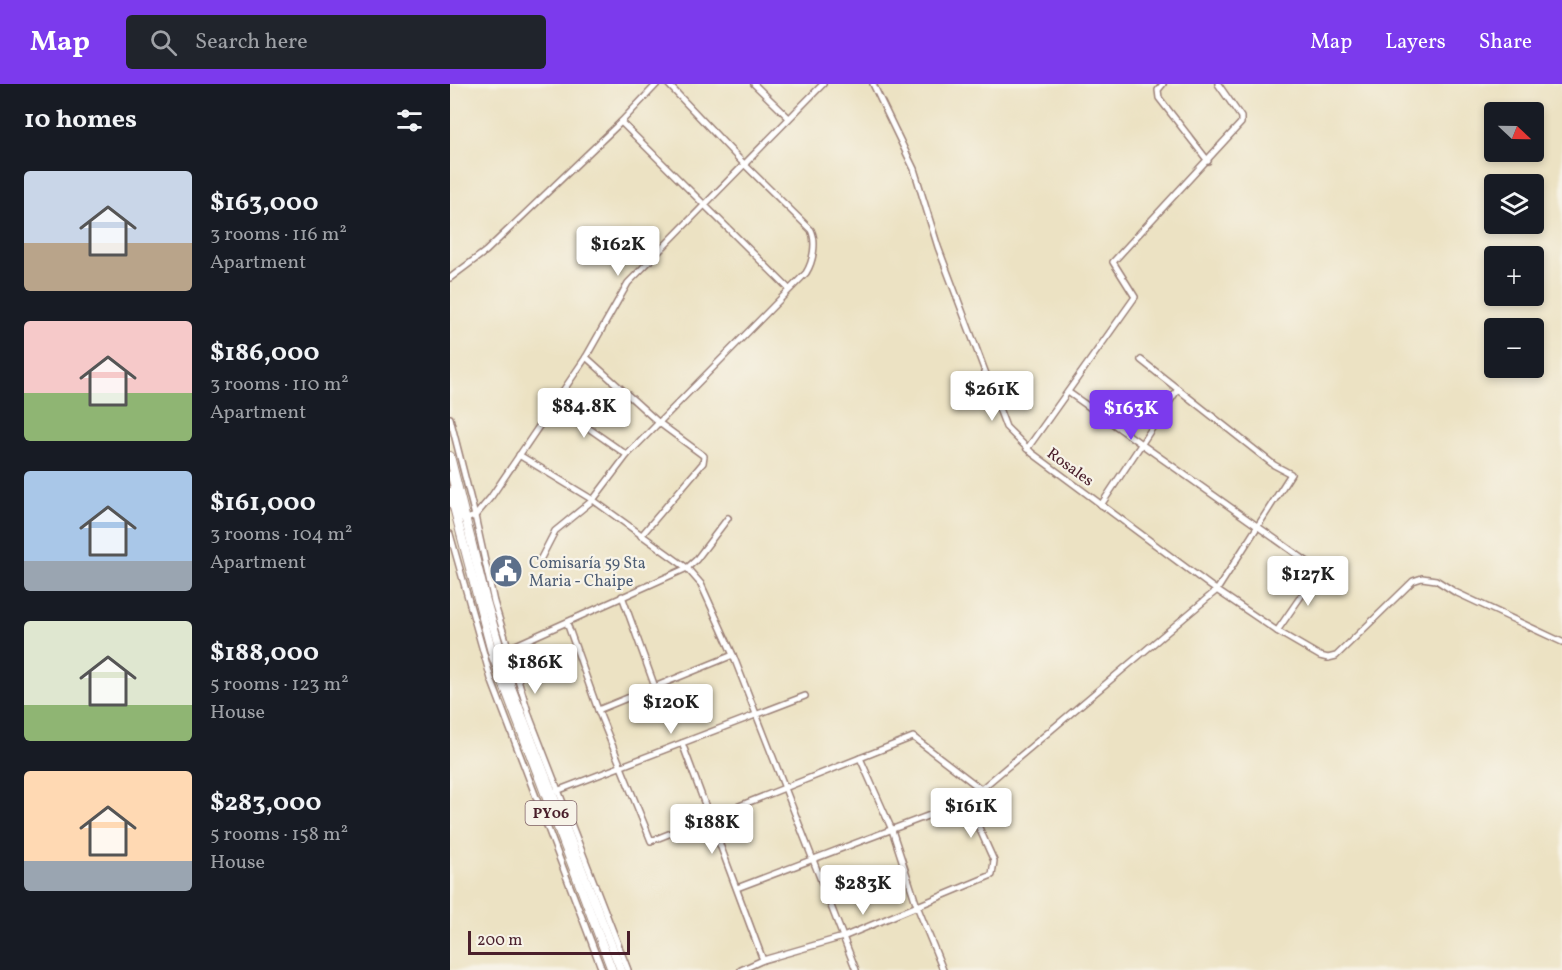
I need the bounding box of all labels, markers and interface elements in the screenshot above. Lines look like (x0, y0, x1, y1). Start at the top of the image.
search box (126, 15, 546, 69)
text: Map (30, 23, 90, 62)
icon: search (147, 26, 180, 59)
text: Search here (195, 27, 308, 58)
text: Map (1310, 28, 1352, 57)
text: Layers (1385, 28, 1446, 57)
text: Share (1479, 28, 1532, 57)
text: 10 homes (24, 102, 137, 138)
north arrow (1484, 102, 1544, 162)
map controls (1484, 102, 1544, 378)
icon: filters (393, 104, 426, 137)
button: layers (1484, 174, 1544, 234)
text: $163,000 (210, 185, 318, 221)
icon: home (72, 195, 144, 267)
text: 3 rooms · 116 m² (210, 221, 347, 249)
pin: $162K (576, 226, 660, 277)
text: $162K (590, 231, 646, 259)
button: + (1484, 246, 1544, 306)
text: Apartment (210, 249, 306, 277)
button: − (1484, 318, 1544, 378)
text: $186,000 (210, 335, 319, 371)
icon: home (72, 345, 144, 417)
text: 3 rooms · 110 m² (210, 371, 349, 399)
pin: $261K (950, 371, 1034, 422)
text: $261K (964, 376, 1020, 404)
pin: $84.8K (535, 388, 633, 439)
pin: $163K (1089, 390, 1173, 441)
text: $84.8K (552, 393, 616, 421)
text: $163K (1104, 395, 1158, 423)
text: Apartment (210, 399, 306, 427)
street label: Rosales (1042, 443, 1098, 492)
text: $161,000 (210, 485, 316, 521)
icon: home (72, 495, 144, 567)
text: 3 rooms · 104 m² (210, 521, 352, 549)
text: Apartment (210, 549, 306, 577)
public building icon: Comisaría 59 Sta Maria - Chaipe (488, 553, 524, 589)
place label: Comisaría 59 Sta Maria - Chaipe (529, 553, 646, 593)
pin: $127K (1266, 556, 1350, 607)
text: $127K (1281, 561, 1335, 589)
text: $188,000 (210, 635, 319, 671)
pin: $186K (493, 644, 577, 695)
icon: home (72, 645, 144, 717)
text: $186K (507, 649, 563, 677)
text: 5 rooms · 123 m² (210, 671, 349, 699)
pin: $120K (629, 684, 713, 735)
text: $120K (643, 689, 699, 717)
text: House (210, 699, 265, 727)
text: $283,000 (210, 785, 322, 821)
pin: $161K (929, 788, 1013, 839)
text: $161K (945, 793, 997, 821)
icon: home (72, 795, 144, 867)
road number: PY06 (526, 801, 576, 825)
pin: $188K (670, 804, 754, 855)
text: $188K (684, 809, 740, 837)
text: 5 rooms · 158 m² (210, 821, 348, 849)
text: House (210, 849, 265, 877)
pin: $283K (821, 865, 905, 916)
text: $283K (834, 870, 892, 898)
scale bar (468, 928, 630, 956)
text: 200 m (477, 930, 522, 952)

